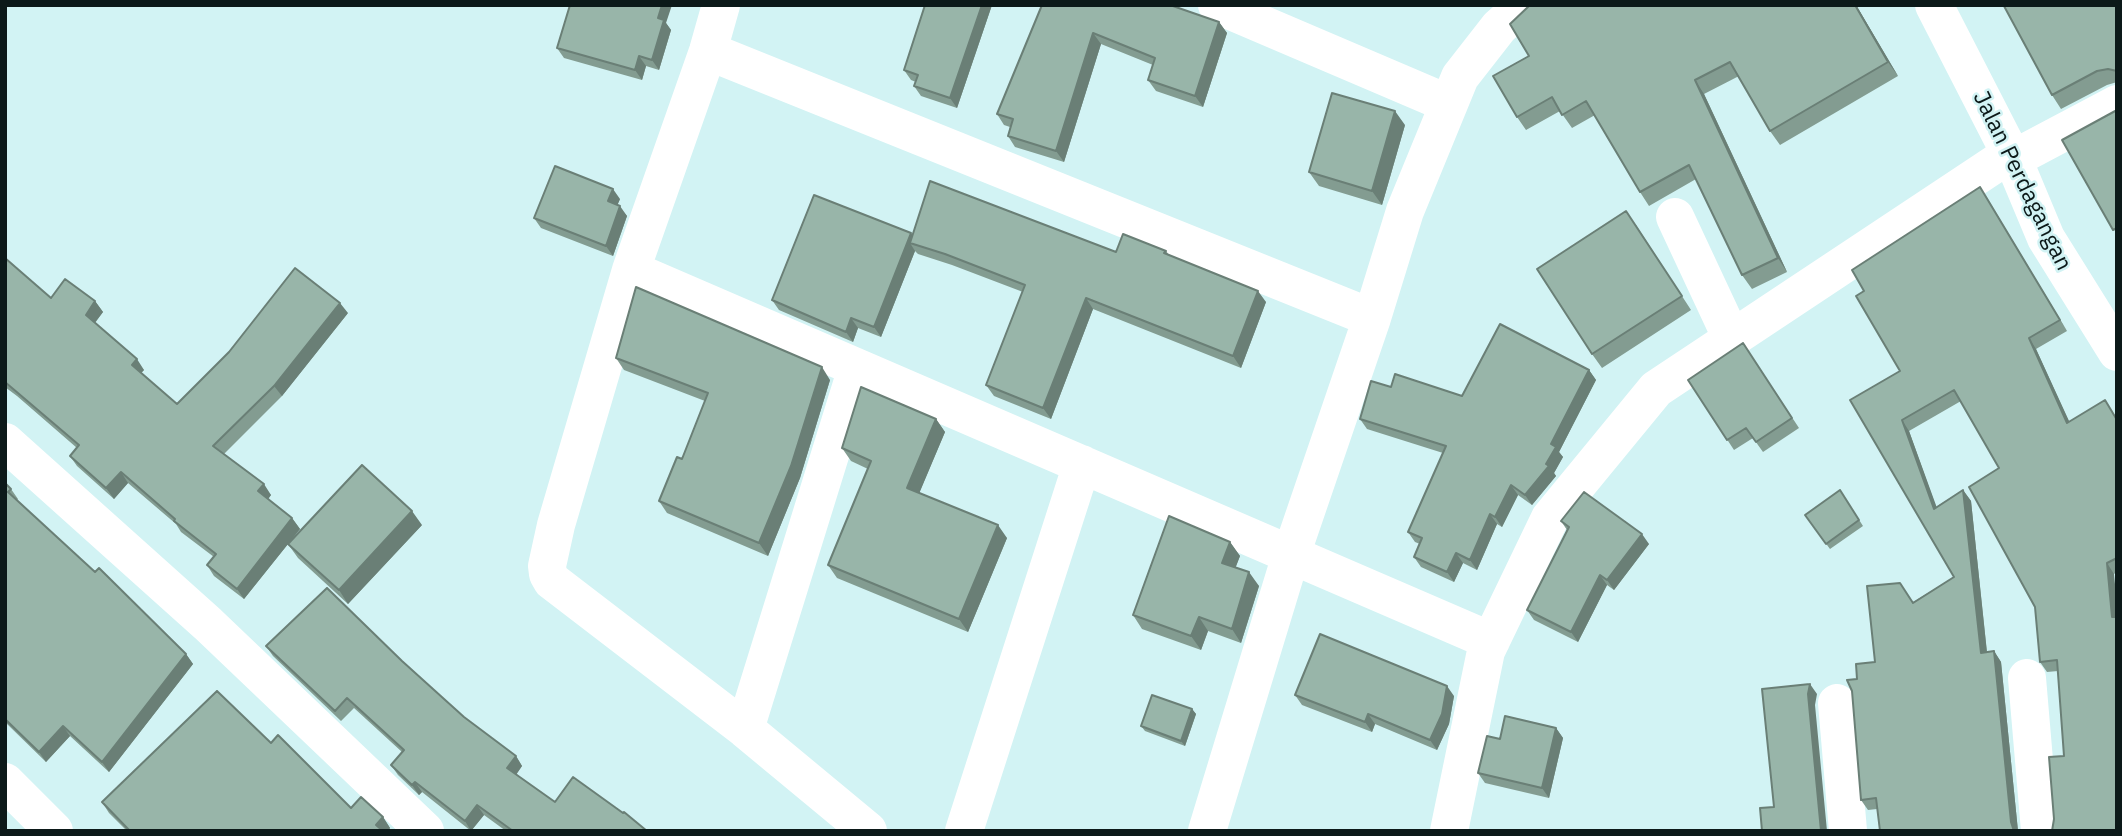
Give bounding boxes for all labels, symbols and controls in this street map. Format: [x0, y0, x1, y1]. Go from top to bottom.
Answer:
street label: Jalan Perdagangan [1967, 87, 2077, 275]

